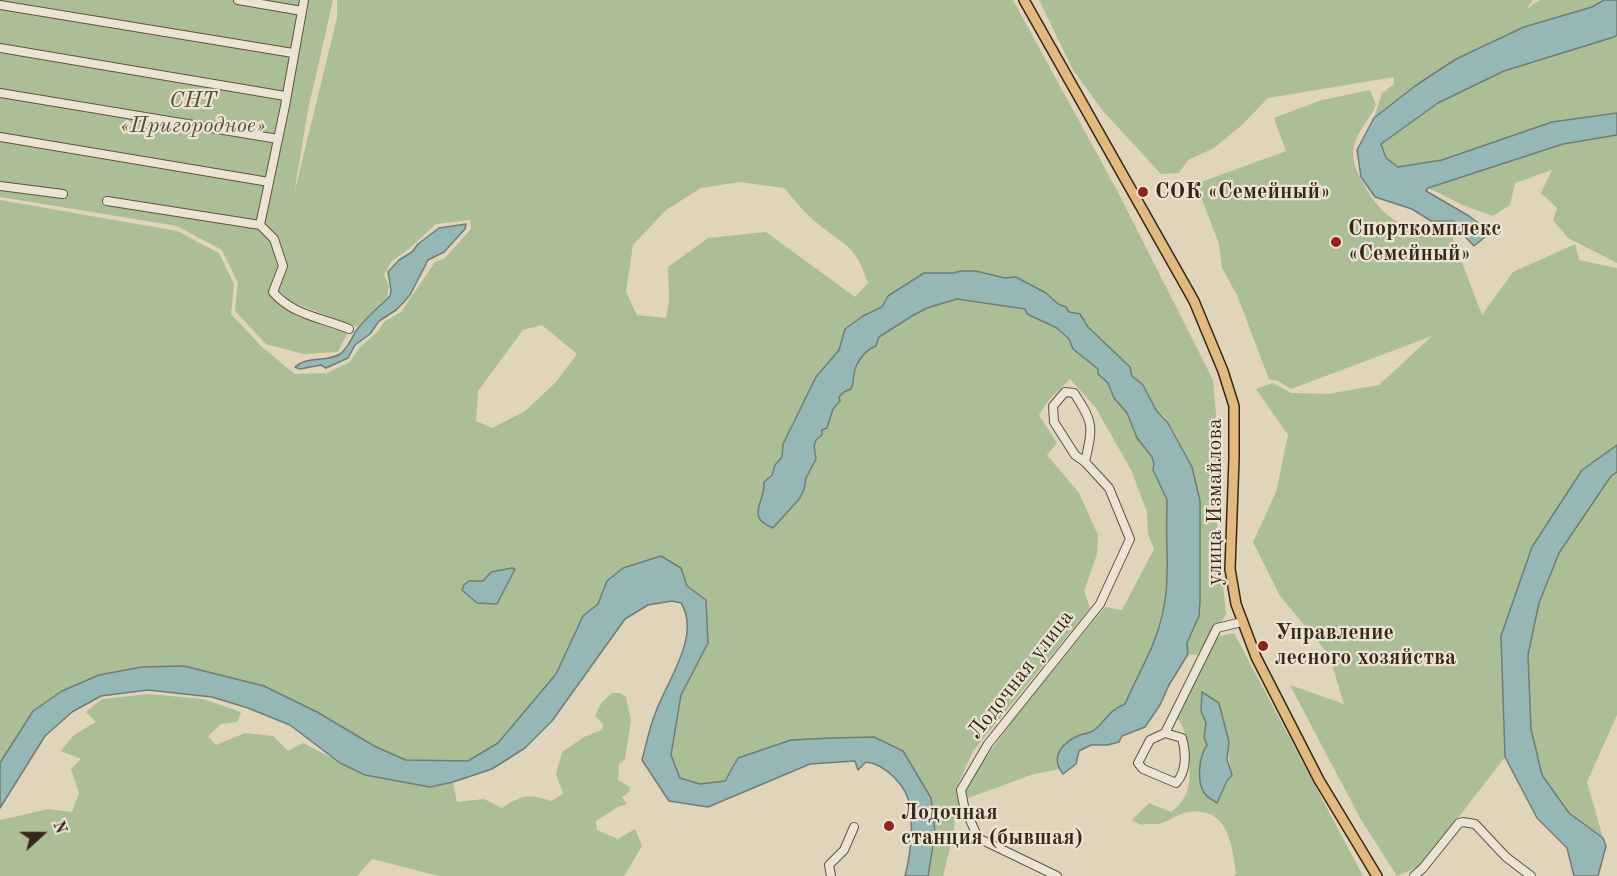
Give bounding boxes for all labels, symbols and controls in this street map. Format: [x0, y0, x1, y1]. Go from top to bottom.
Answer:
park label: СНТ «Пригородное» [120, 88, 266, 140]
place label: СОК «Семейный» [1155, 179, 1331, 205]
marker: СОК «Семейный» [1136, 185, 1150, 199]
place label: Спорткомплекс «Семейный» [1348, 216, 1502, 268]
marker: Спорткомплекс «Семейный» [1329, 235, 1343, 249]
street label: улица Измайлова [1202, 418, 1228, 586]
street label: Лодочная улица [962, 605, 1080, 745]
place label: Управление лесного хозяйства [1275, 620, 1456, 672]
marker: Управление лесного хозяйства [1256, 639, 1270, 653]
place label: Лодочная станция (бывшая) [901, 800, 1083, 852]
north arrow [12, 804, 72, 864]
text: N [49, 819, 68, 836]
marker: Лодочная станция (бывшая) [882, 819, 896, 833]

